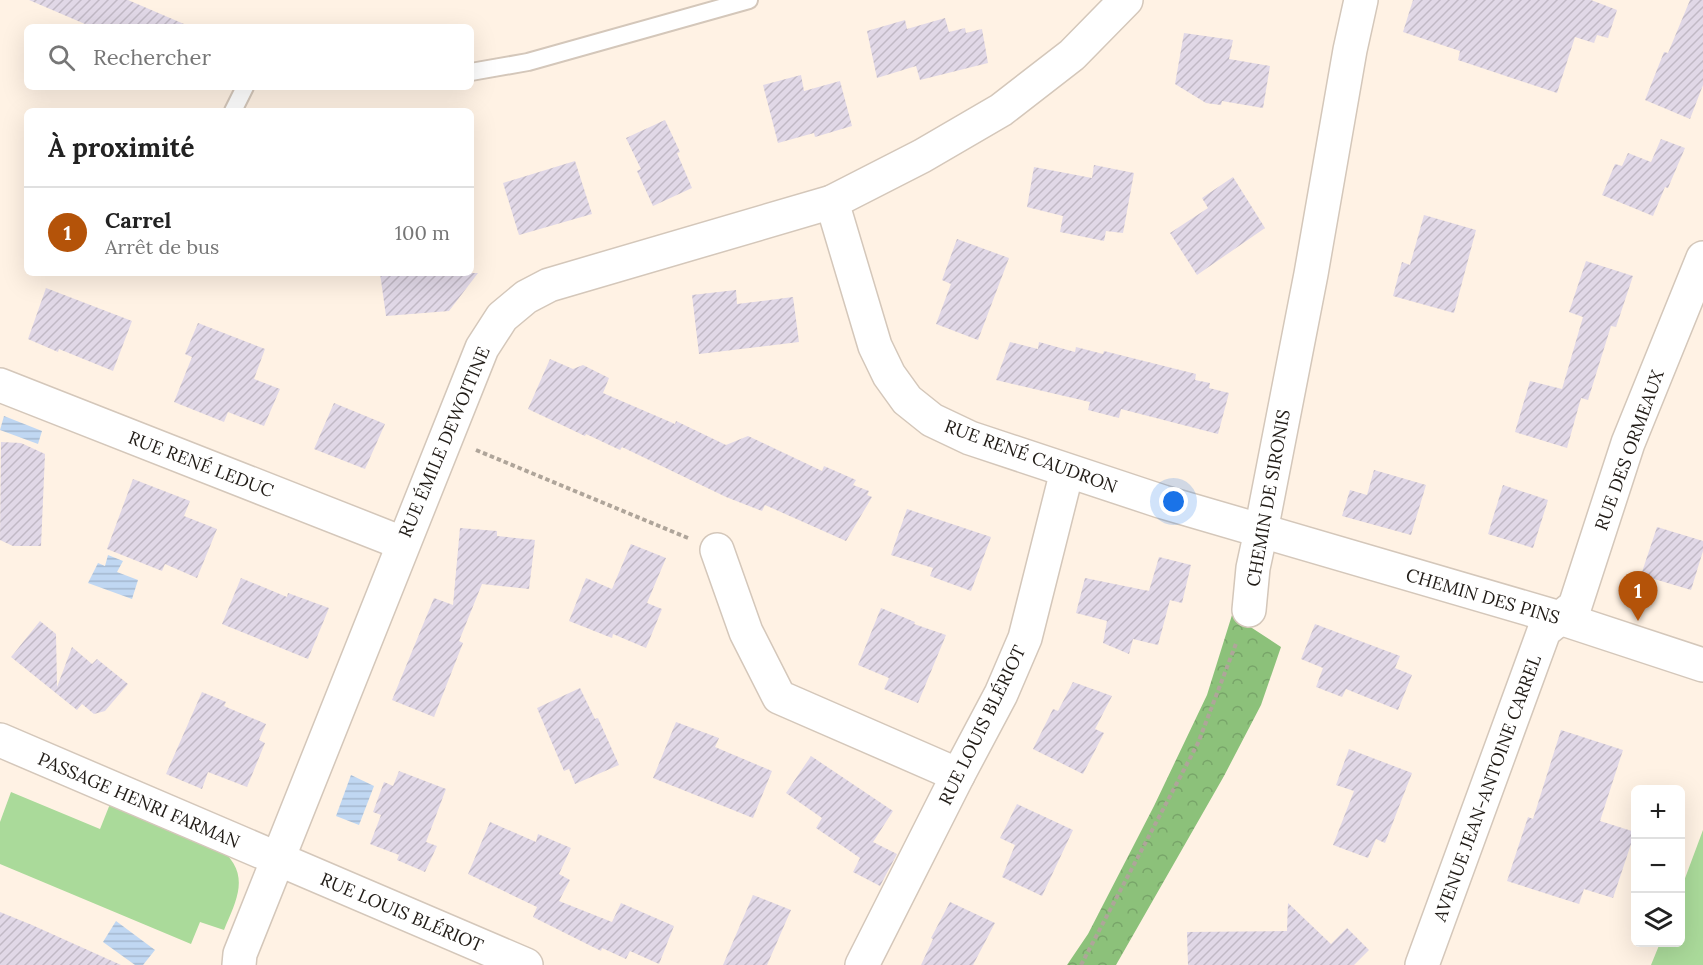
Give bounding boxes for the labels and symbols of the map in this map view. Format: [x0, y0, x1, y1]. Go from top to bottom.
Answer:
street label: RUE ÉMILE DEWOITINE [393, 343, 495, 541]
street label: RUE DES ORMEAUX [1589, 366, 1669, 533]
street label: CHEMIN DE SIRONIS [1241, 408, 1295, 588]
street label: RUE RENÉ CAUDRON [942, 414, 1120, 498]
street label: RUE RENÉ LEDUC [125, 426, 277, 502]
your location [1159, 487, 1188, 516]
street label: CHEMIN DES PINS [1403, 563, 1563, 629]
pin: 1 [1618, 572, 1658, 621]
street label: RUE LOUIS BLÉRIOT [933, 641, 1031, 809]
street label: AVENUE JEAN-ANTOINE CARREL [1428, 651, 1546, 925]
street label: PASSAGE HENRI FARMAN [35, 747, 243, 853]
street label: RUE LOUIS BLÉRIOT [317, 867, 487, 957]

